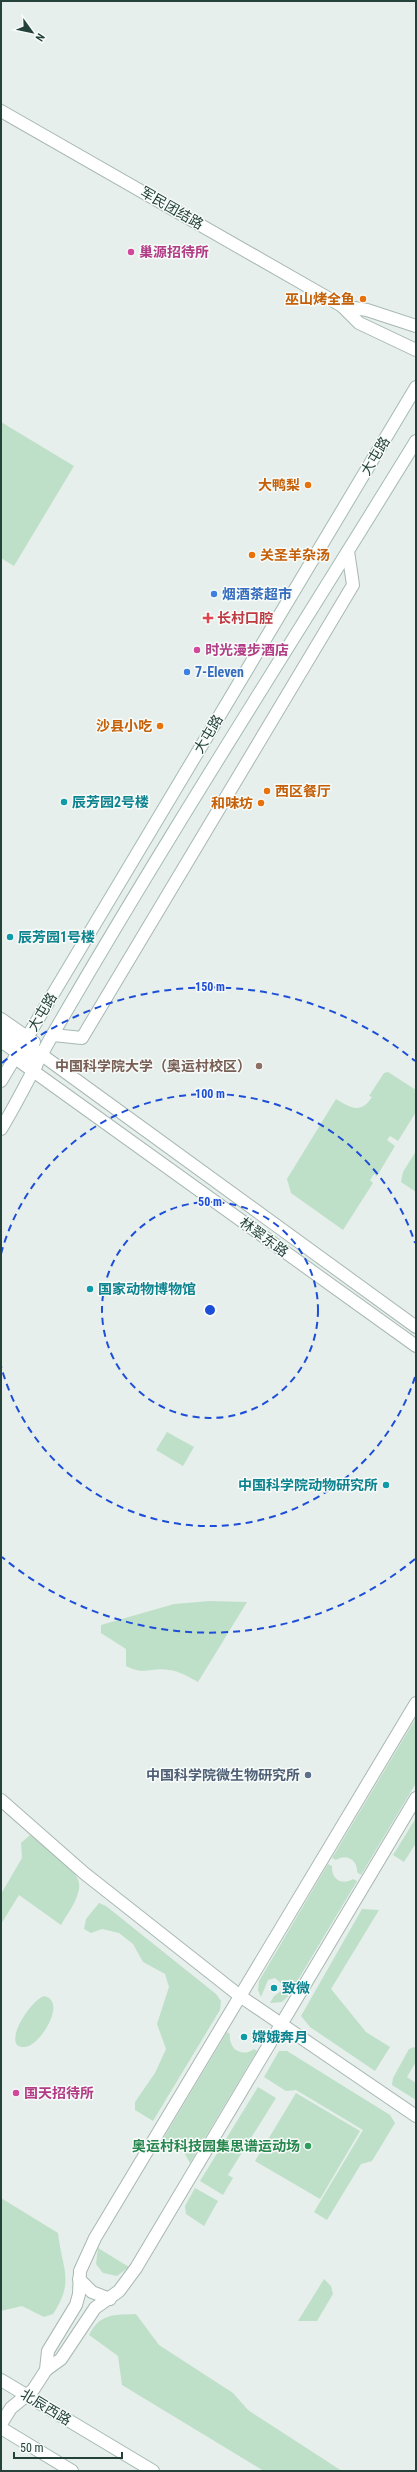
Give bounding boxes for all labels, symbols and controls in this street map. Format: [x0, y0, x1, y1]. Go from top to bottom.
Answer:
north arrow [12, 12, 52, 52]
text: N [33, 31, 47, 44]
street label: 军民团结路 [138, 184, 206, 232]
place label: 巢源招待所 [139, 244, 209, 260]
marker: 巢源招待所 [126, 247, 136, 257]
place label: 巫山烤全鱼 [285, 291, 355, 307]
marker: 巫山烤全鱼 [358, 294, 368, 304]
street label: 大屯路 [357, 434, 393, 478]
place label: 大鸭梨 [258, 477, 300, 493]
marker: 大鸭梨 [303, 480, 313, 490]
place label: 关圣羊杂汤 [260, 547, 330, 563]
marker: 关圣羊杂汤 [247, 550, 257, 560]
place label: 烟酒茶超市 [222, 586, 292, 602]
marker: 烟酒茶超市 [209, 589, 219, 599]
place label: 长村口腔 [217, 610, 273, 626]
marker: 长村口腔 [202, 612, 214, 624]
place label: 时光漫步酒店 [205, 642, 289, 658]
marker: 时光漫步酒店 [192, 645, 202, 655]
place label: 7-Eleven [195, 664, 244, 680]
marker: 7-Eleven [182, 667, 192, 677]
street label: 大屯路 [190, 712, 226, 756]
place label: 沙县小吃 [96, 718, 152, 734]
marker: 沙县小吃 [155, 721, 165, 731]
place label: 西区餐厅 [275, 783, 331, 799]
marker: 西区餐厅 [262, 786, 272, 796]
place label: 辰芳园2号楼 [72, 794, 149, 810]
place label: 和味坊 [211, 795, 253, 811]
marker: 辰芳园2号楼 [59, 797, 69, 807]
marker: 和味坊 [256, 798, 266, 808]
place label: 辰芳园1号楼 [18, 929, 95, 945]
marker: 辰芳园1号楼 [5, 932, 15, 942]
text: 150 m [195, 980, 225, 994]
street label: 大屯路 [24, 990, 60, 1034]
place label: 中国科学院大学（奥运村校区） [55, 1058, 251, 1074]
marker: 中国科学院大学（奥运村校区） [254, 1061, 264, 1071]
text: 100 m [195, 1087, 225, 1101]
text: 50 m [198, 1195, 222, 1209]
street label: 林翠东路 [237, 1214, 291, 1260]
place label: 国家动物博物馆 [98, 1281, 196, 1297]
marker: 国家动物博物馆 [85, 1284, 95, 1294]
centre of rings [203, 1303, 217, 1317]
place label: 中国科学院动物研究所 [238, 1477, 378, 1493]
marker: 中国科学院动物研究所 [381, 1480, 391, 1490]
place label: 中国科学院微生物研究所 [146, 1767, 300, 1783]
marker: 中国科学院微生物研究所 [303, 1770, 313, 1780]
place label: 致微 [282, 1980, 310, 1996]
marker: 致微 [269, 1983, 279, 1993]
place label: 嫦娥奔月 [252, 2029, 308, 2045]
marker: 嫦娥奔月 [239, 2032, 249, 2042]
place label: 国天招待所 [24, 2085, 94, 2101]
marker: 国天招待所 [11, 2088, 21, 2098]
place label: 奥运村科技园集思谱运动场 [132, 2138, 300, 2154]
marker: 奥运村科技园集思谱运动场 [303, 2141, 313, 2151]
street label: 北辰西路 [18, 2386, 74, 2428]
scale bar [14, 2434, 122, 2460]
text: 50 m [20, 2441, 44, 2455]

